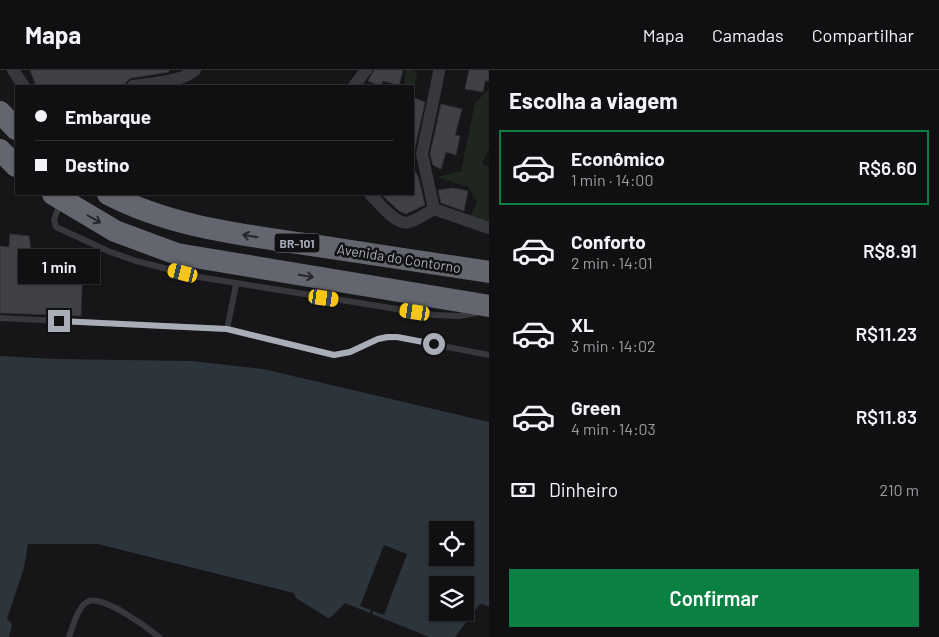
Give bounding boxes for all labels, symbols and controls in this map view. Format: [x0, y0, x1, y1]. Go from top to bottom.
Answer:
text: Mapa [25, 20, 81, 49]
text: Mapa [643, 24, 684, 46]
text: Camadas [712, 24, 784, 46]
text: Compartilhar [812, 24, 914, 46]
text: Escolha a viagem [509, 87, 678, 113]
text: Embarque [65, 105, 151, 128]
icon: car [511, 145, 556, 190]
text: Econômico [571, 147, 665, 170]
text: Destino [65, 153, 130, 176]
text: R$6.60 [858, 156, 917, 179]
text: 1 min · 14:00 [571, 170, 653, 189]
one-way arrow [87, 215, 101, 225]
icon: car [511, 228, 556, 273]
text: Conforto [571, 230, 646, 253]
one-way arrow [243, 231, 259, 241]
road number: BR-101 [274, 234, 320, 252]
text: R$8.91 [863, 239, 917, 262]
street label: Avenida do Contorno [336, 240, 462, 276]
callout: 1 min [18, 248, 100, 284]
text: 2 min · 14:01 [571, 253, 653, 272]
text: 1 min [42, 257, 76, 276]
car [166, 262, 199, 284]
one-way arrow [297, 272, 313, 282]
car [308, 288, 339, 308]
car [399, 302, 430, 322]
route end [48, 310, 70, 332]
icon: car [511, 311, 556, 356]
text: XL [571, 313, 594, 336]
text: R$11.23 [856, 322, 917, 345]
route start [423, 333, 445, 355]
text: 3 min · 14:02 [571, 336, 656, 355]
icon: car [511, 394, 556, 439]
text: Green [571, 396, 621, 419]
text: R$11.83 [856, 405, 917, 428]
text: 4 min · 14:03 [571, 419, 656, 438]
icon: cash [509, 476, 537, 504]
text: Dinheiro [549, 478, 618, 501]
text: 210 m [880, 480, 919, 499]
map controls [429, 521, 474, 621]
button: locate [429, 521, 474, 566]
button: Confirmar [509, 569, 919, 627]
button: layers [429, 576, 474, 621]

